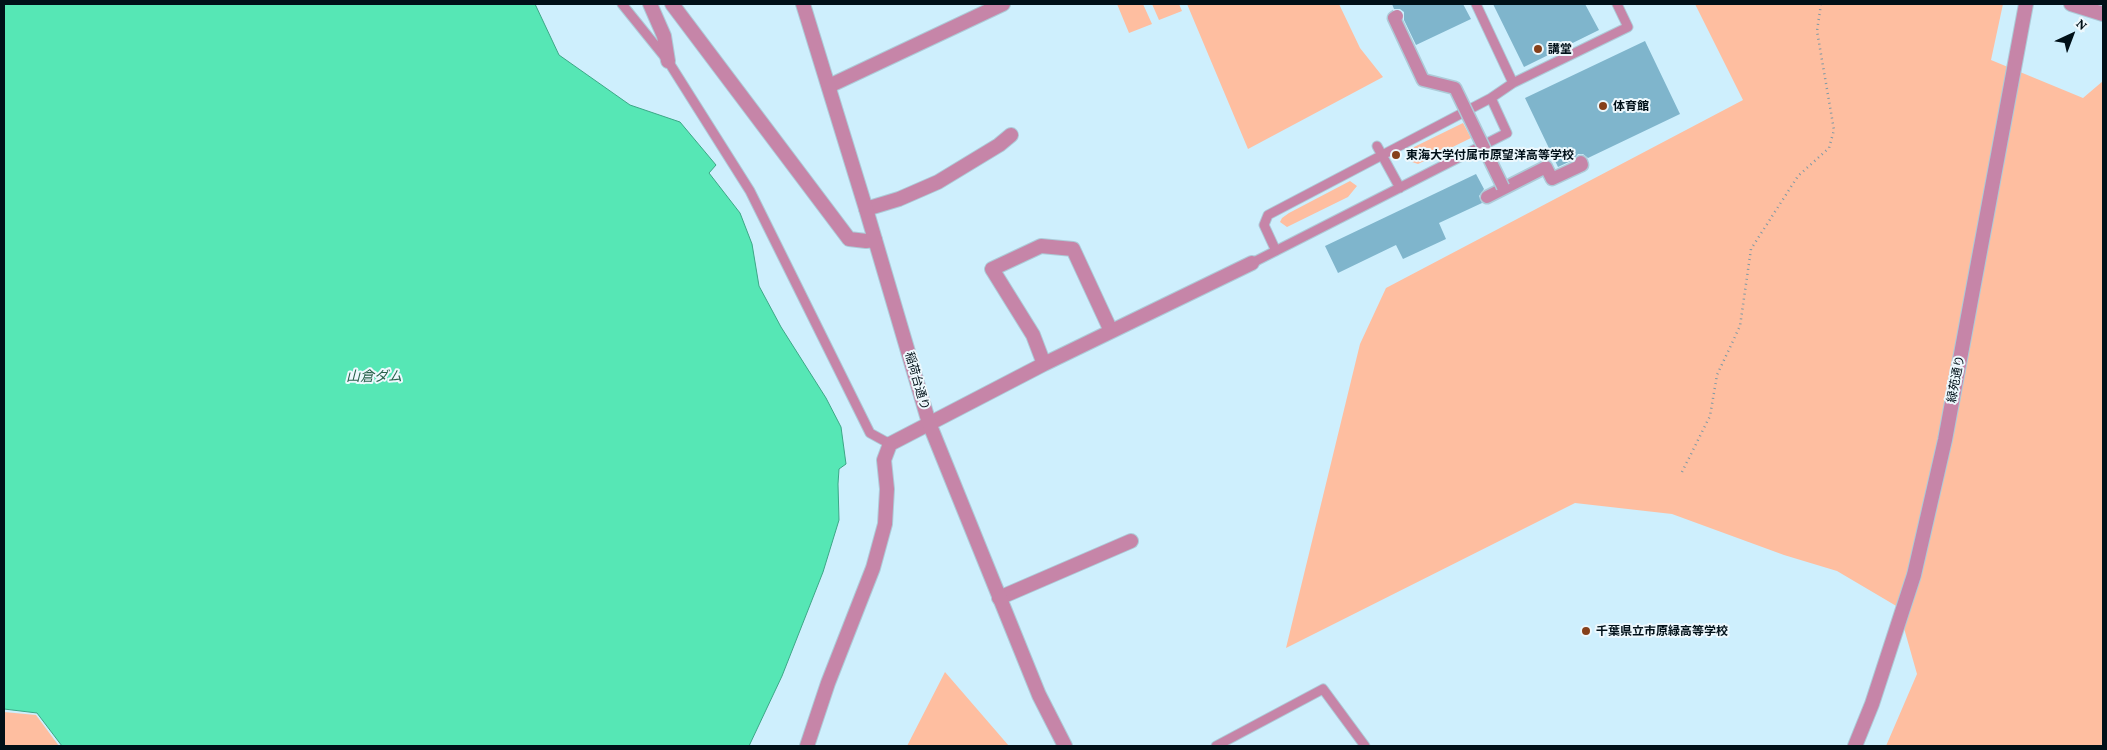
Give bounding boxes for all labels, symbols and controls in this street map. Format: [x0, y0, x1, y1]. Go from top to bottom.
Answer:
north arrow [2047, 10, 2097, 60]
text: N [2073, 15, 2091, 33]
place label: 講堂 [1548, 42, 1572, 56]
marker: 講堂 [1532, 43, 1544, 55]
place label: 体育館 [1613, 99, 1649, 113]
marker: 体育館 [1597, 100, 1609, 112]
place label: 東海大学付属市原望洋高等学校 [1406, 148, 1574, 162]
marker: 東海大学付属市原望洋高等学校 [1390, 149, 1402, 161]
street label: 稲荷台通り [902, 350, 932, 412]
street label: 緑苑通り [1944, 354, 1968, 404]
water label: 山倉ダム [346, 369, 402, 385]
place label: 千葉県立市原緑高等学校 [1596, 624, 1728, 638]
marker: 千葉県立市原緑高等学校 [1580, 625, 1592, 637]

